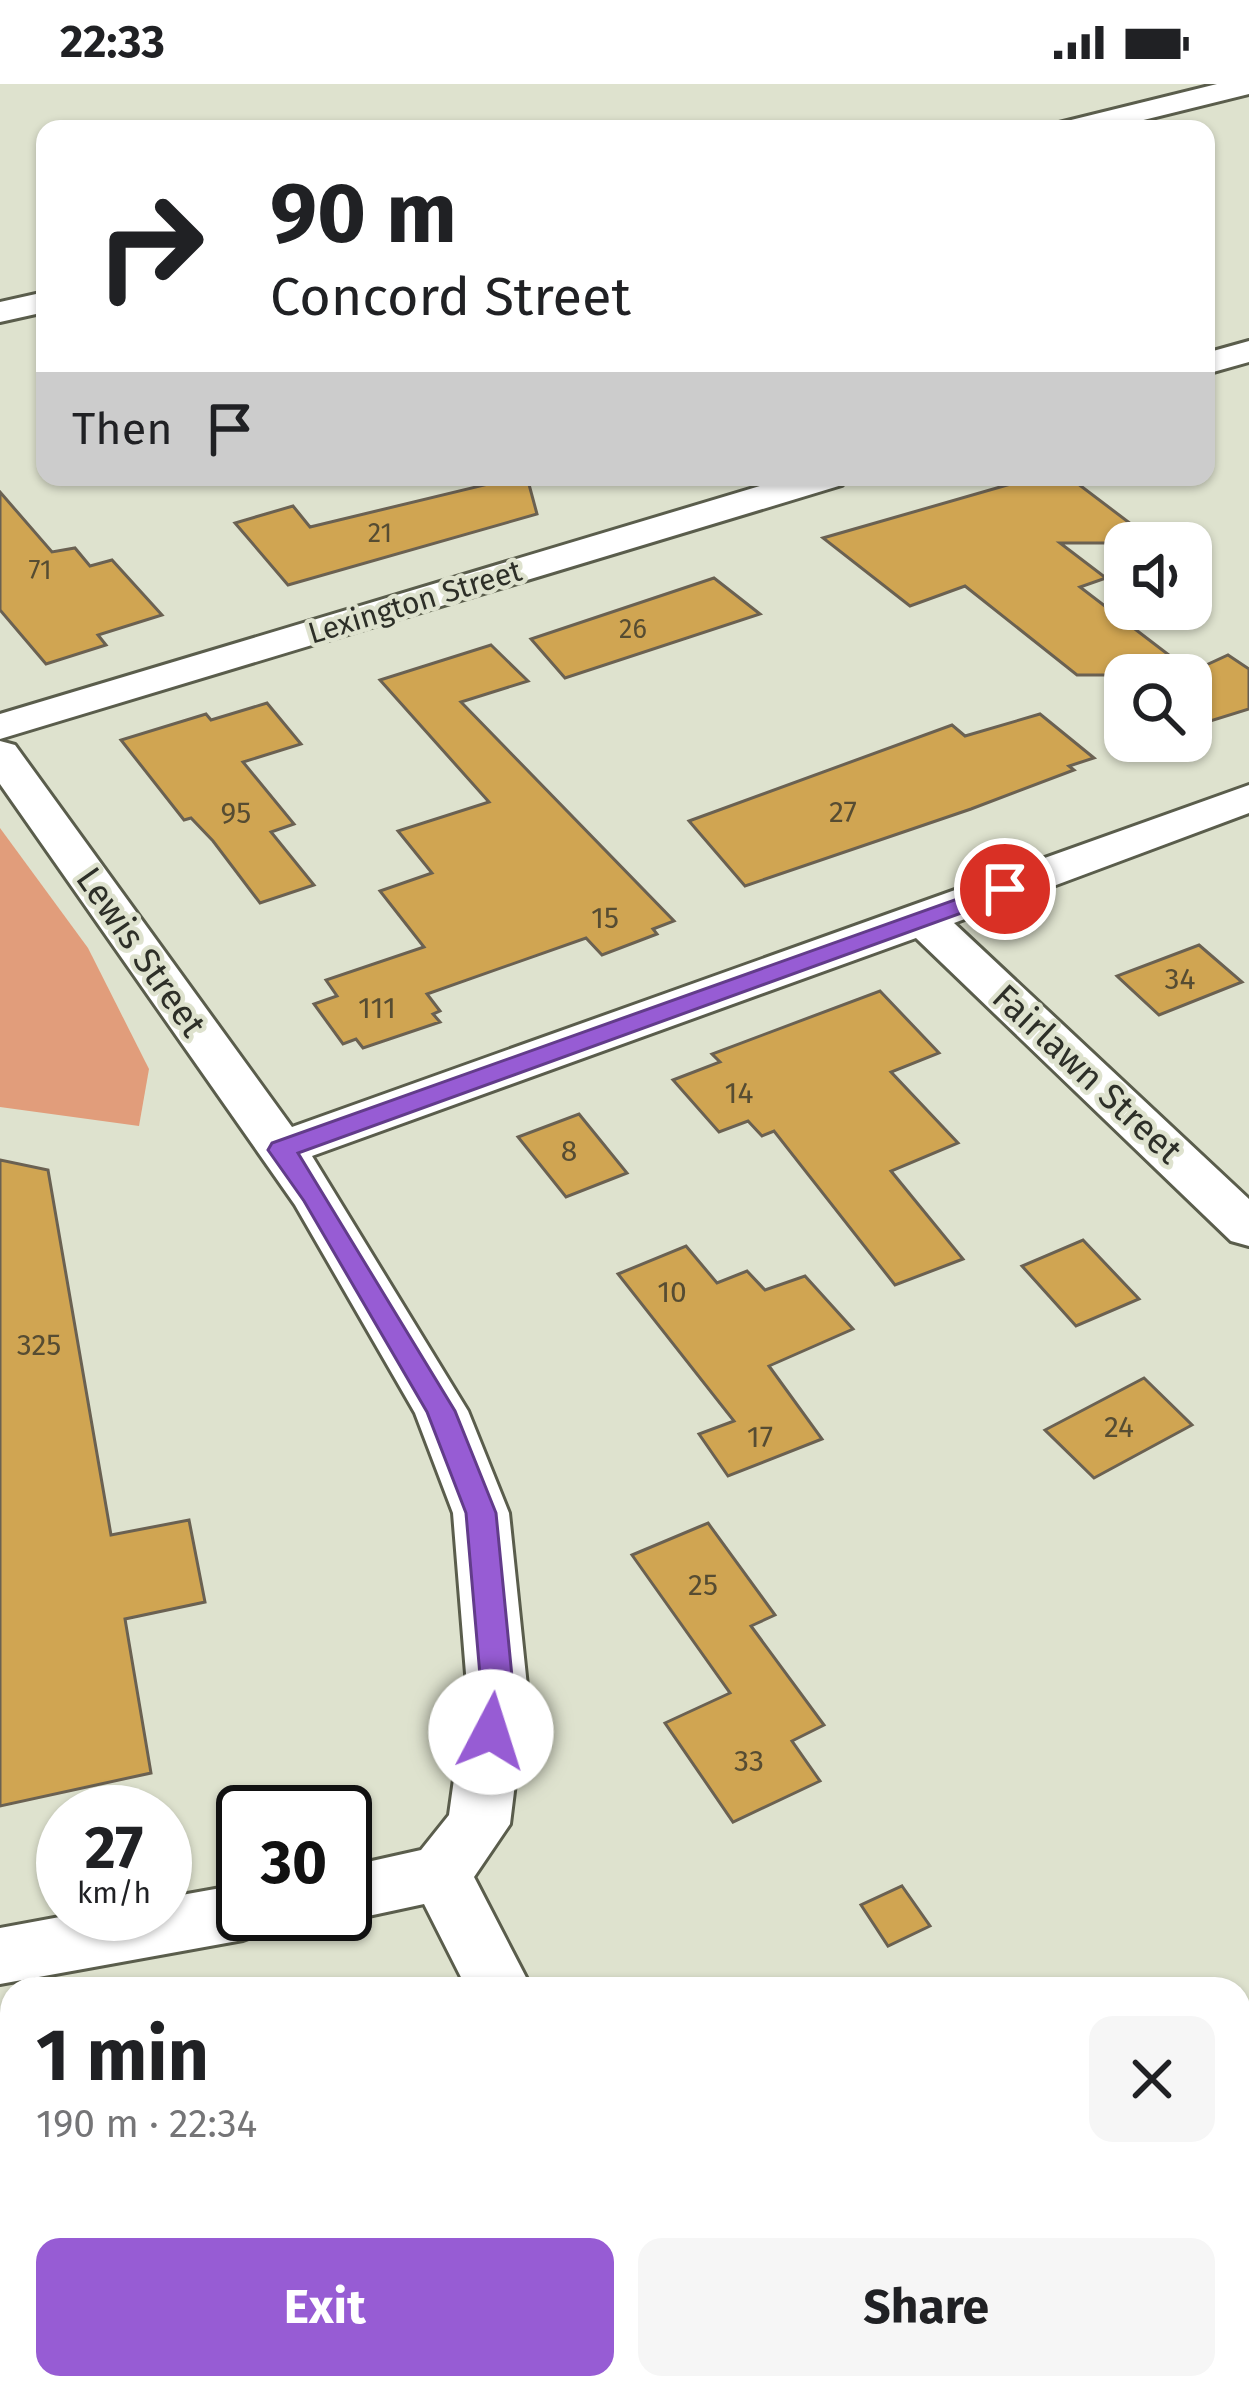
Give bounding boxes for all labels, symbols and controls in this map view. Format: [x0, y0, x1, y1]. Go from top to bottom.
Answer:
text: 22:33 [60, 15, 165, 69]
text: 90 m [270, 163, 457, 264]
icon: right [72, 168, 228, 324]
text: Concord Street [270, 265, 631, 329]
icon: arrive [197, 396, 263, 462]
text: Then [72, 402, 173, 456]
house number: 21 [368, 517, 392, 549]
map controls [1104, 522, 1212, 762]
button: sound [1104, 522, 1212, 630]
street label: Lexington Street [304, 552, 526, 652]
house number: 71 [28, 554, 52, 586]
house number: 26 [619, 613, 647, 645]
button: search [1104, 654, 1212, 762]
house number: 27 [829, 794, 857, 830]
house number: 95 [221, 795, 251, 831]
pin [954, 838, 1056, 940]
icon: arrive [972, 856, 1038, 922]
street label: Lewis Street [67, 859, 215, 1045]
house number: 15 [591, 900, 619, 936]
house number: 34 [1165, 961, 1195, 997]
street label: Fairlawn Street [983, 975, 1191, 1173]
house number: 111 [358, 990, 396, 1026]
house number: 14 [725, 1075, 754, 1111]
house number: 8 [561, 1133, 577, 1169]
house number: 10 [657, 1274, 687, 1310]
house number: 325 [17, 1327, 61, 1363]
house number: 24 [1104, 1409, 1134, 1445]
house number: 17 [747, 1419, 773, 1455]
house number: 25 [688, 1567, 718, 1603]
position arrow [428, 1669, 554, 1795]
house number: 33 [734, 1743, 764, 1779]
speed limit sign: 30 [216, 1785, 372, 1941]
text: 27 [85, 1812, 143, 1884]
text: km/h [77, 1875, 151, 1911]
text: 1 min [36, 2013, 209, 2099]
button: close [1089, 2016, 1215, 2142]
text: 190 m · 22:34 [36, 2101, 257, 2147]
button: Exit [36, 2238, 614, 2376]
button: Share [638, 2238, 1215, 2376]

